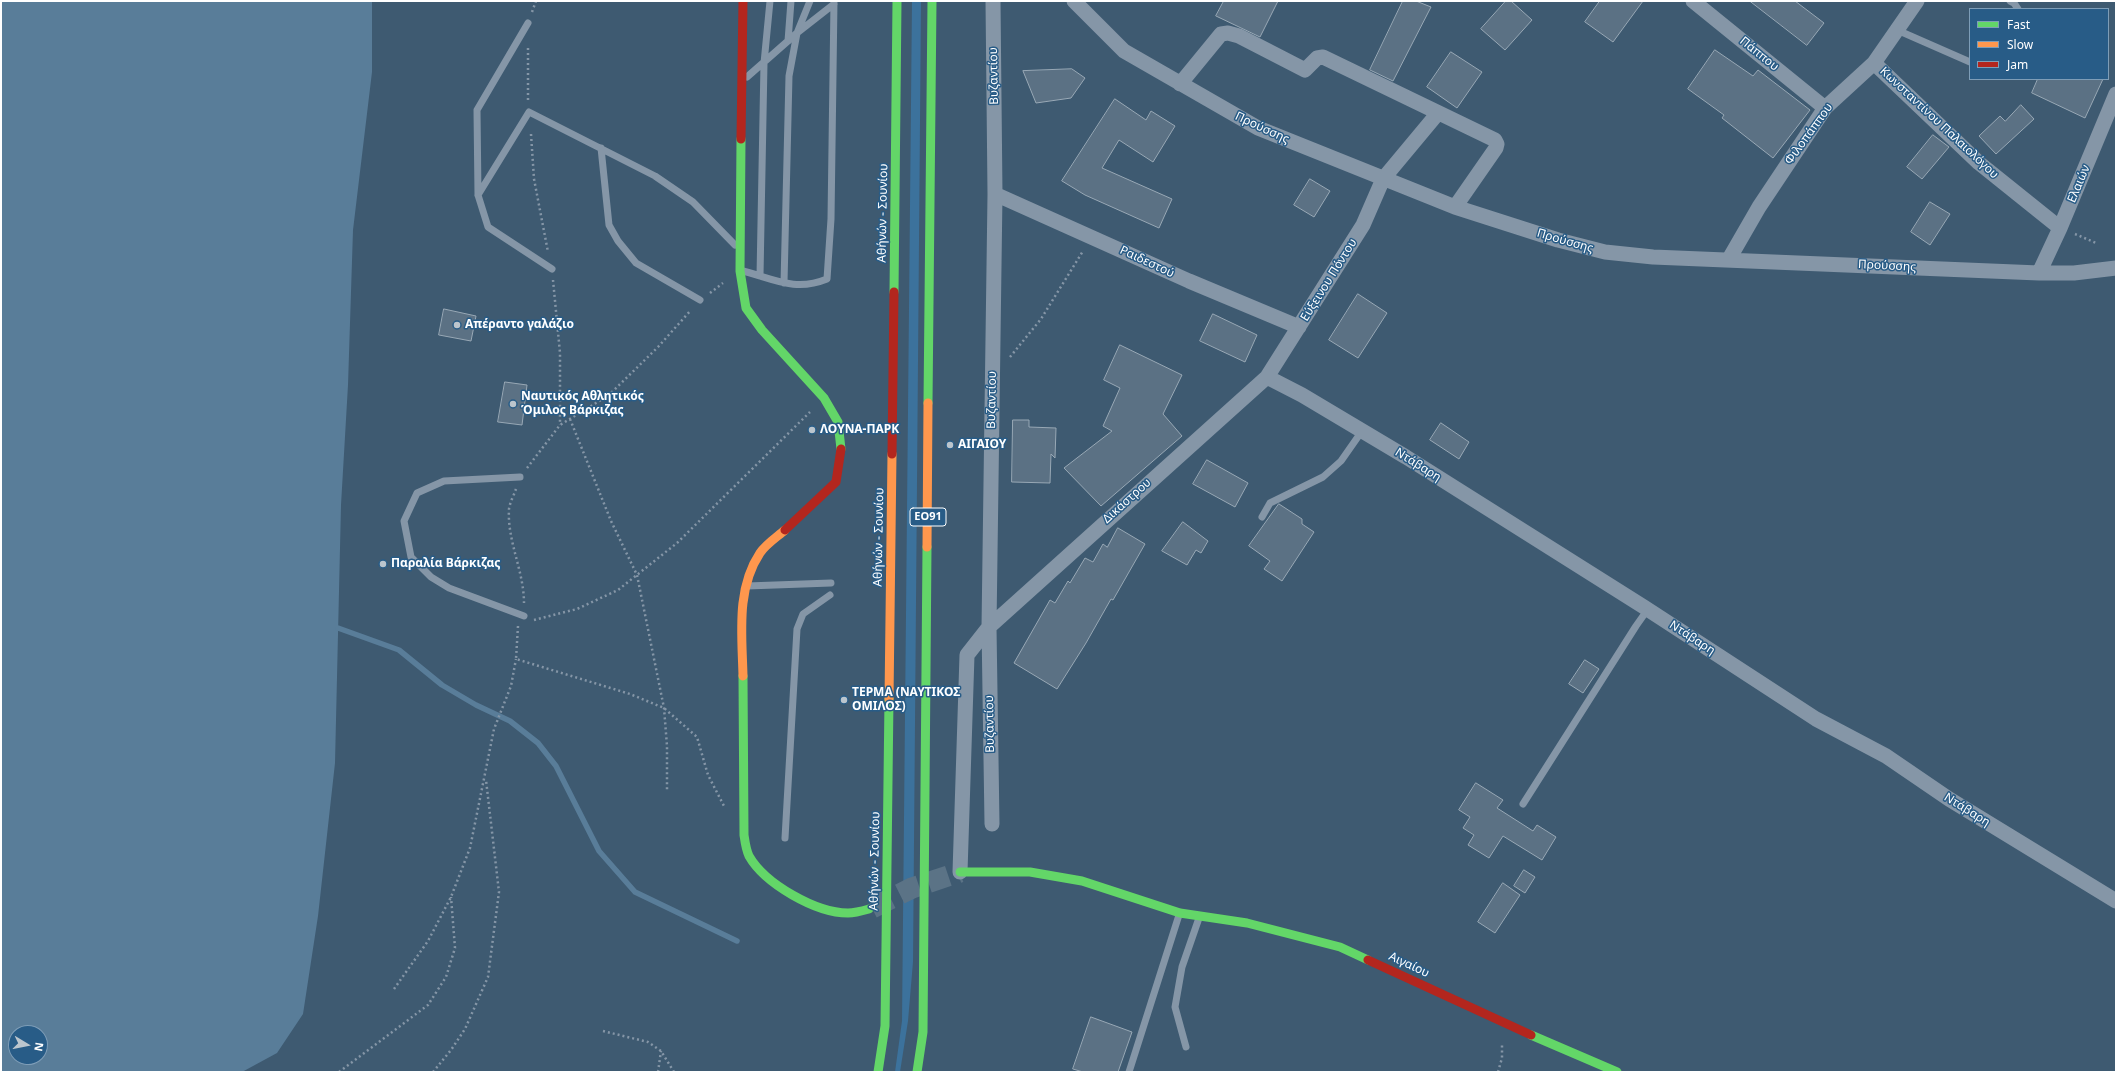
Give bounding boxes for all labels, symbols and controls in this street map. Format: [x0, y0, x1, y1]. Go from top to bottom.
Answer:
legend [1969, 8, 2109, 80]
text: Fast [2007, 16, 2030, 33]
street label: Πάππου [1737, 34, 1781, 74]
text: Slow [2007, 36, 2033, 53]
street label: Βυζαντίου [986, 47, 1002, 105]
text: Jam [2007, 56, 2028, 73]
street label: Κωνσταντίνου Παλαιολόγου [1877, 64, 2001, 182]
street label: Φιλοπάππου [1782, 100, 1836, 168]
street label: Προύσσης [1233, 109, 1291, 147]
street label: Αθήνών - Σουνίου [875, 163, 891, 263]
street label: Ελαιών [2065, 163, 2093, 205]
street label: Προύσσης [1535, 226, 1595, 256]
street label: Εύξεινου Πόντου [1298, 236, 1360, 324]
street label: Ραιδεστού [1117, 243, 1177, 281]
street label: Προύσσης [1858, 257, 1916, 275]
place label: Απέραντο γαλάζιο [465, 318, 574, 332]
marker: Απέραντο γαλάζιο [452, 320, 462, 330]
street label: Βυζαντίου [984, 371, 1000, 429]
place label: Ναυτικός Αθλητικός Όμιλος Βάρκιζας [521, 390, 644, 418]
marker: Ναυτικός Αθλητικός Όμιλος Βάρκιζας [508, 399, 518, 409]
place label: ΛΟΥΝΑ-ΠΑΡΚ [820, 423, 899, 437]
marker: ΛΟΥΝΑ-ΠΑΡΚ [807, 425, 817, 435]
place label: ΑΙΓΑΙΟΥ [958, 438, 1006, 452]
marker: ΑΙΓΑΙΟΥ [945, 440, 955, 450]
street label: Ντάβαρη [1392, 445, 1444, 485]
street label: Δικάστρου [1100, 475, 1154, 527]
street label: Αθήνών - Σουνίου [871, 487, 887, 587]
road number: ΕΟ91 [910, 508, 946, 526]
place label: Παραλία Βάρκιζας [391, 557, 500, 571]
marker: Παραλία Βάρκιζας [378, 559, 388, 569]
street label: Ντάβαρη [1666, 618, 1718, 658]
place label: ΤΕΡΜΑ (ΝΑΥΤΙΚΟΣ ΟΜΙΛΟΣ) [852, 686, 960, 714]
marker: ΤΕΡΜΑ (ΝΑΥΤΙΚΟΣ ΟΜΙΛΟΣ) [839, 695, 849, 705]
street label: Βυζαντίου [982, 695, 998, 753]
street label: Ντάβαρη [1941, 790, 1993, 830]
street label: Αθήνών - Σουνίου [867, 811, 883, 911]
street label: Αιγαίου [1386, 949, 1432, 981]
north arrow [8, 1025, 48, 1065]
text: N [31, 1041, 47, 1053]

